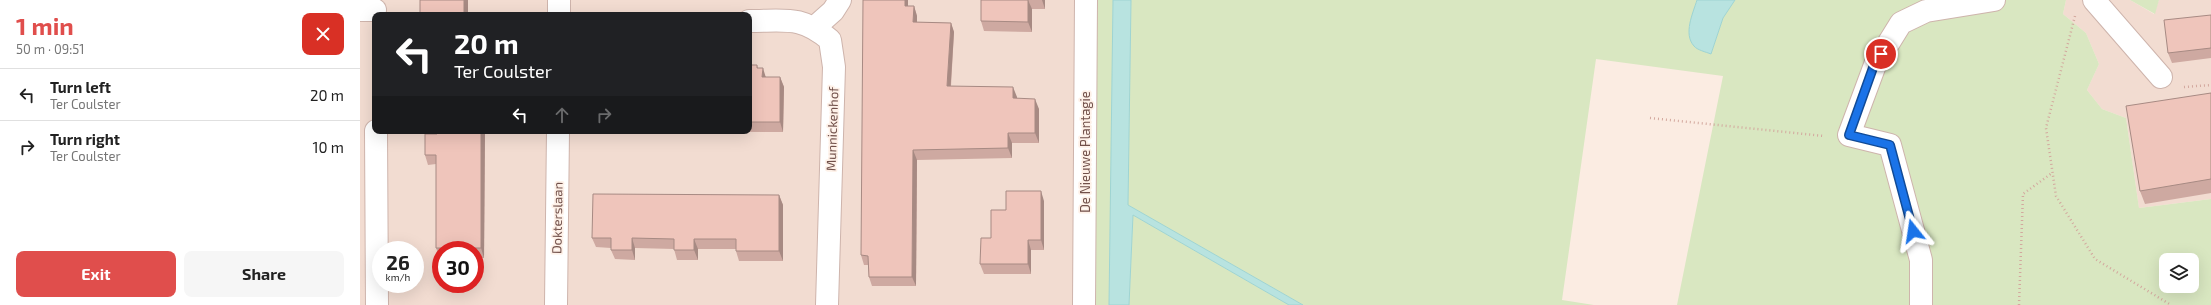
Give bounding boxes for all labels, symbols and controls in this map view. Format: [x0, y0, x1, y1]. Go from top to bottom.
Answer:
text: 1 min [16, 11, 74, 40]
button: close [302, 13, 344, 55]
text: 20 m [454, 26, 519, 60]
icon: left [388, 28, 440, 80]
pin [1864, 37, 1898, 71]
text: 50 m · 09:51 [16, 41, 84, 57]
icon: arrive [1870, 43, 1892, 65]
text: Ter Coulster [454, 60, 552, 82]
text: Turn left [50, 78, 111, 96]
icon: left [16, 84, 38, 106]
text: 20 m [310, 86, 344, 104]
street label: Munnickenhof [823, 86, 842, 171]
street label: De Nieuwe Plantagie [1077, 91, 1093, 213]
text: Ter Coulster [50, 96, 121, 112]
icon: left [509, 104, 531, 126]
icon: ahead [551, 104, 573, 126]
icon: right [593, 104, 615, 126]
text: Turn right [50, 130, 120, 148]
icon: right [16, 136, 38, 158]
text: 10 m [312, 138, 344, 156]
text: Ter Coulster [50, 148, 121, 164]
street label: Dokterslaan [548, 182, 566, 254]
position arrow [1892, 210, 1934, 252]
speed limit sign: 30 [432, 241, 484, 293]
text: 26 [386, 250, 410, 274]
button: Exit [16, 251, 176, 297]
button: Share [184, 251, 344, 297]
map controls [2159, 253, 2199, 293]
button: layers [2159, 253, 2199, 293]
text: km/h [386, 271, 410, 283]

